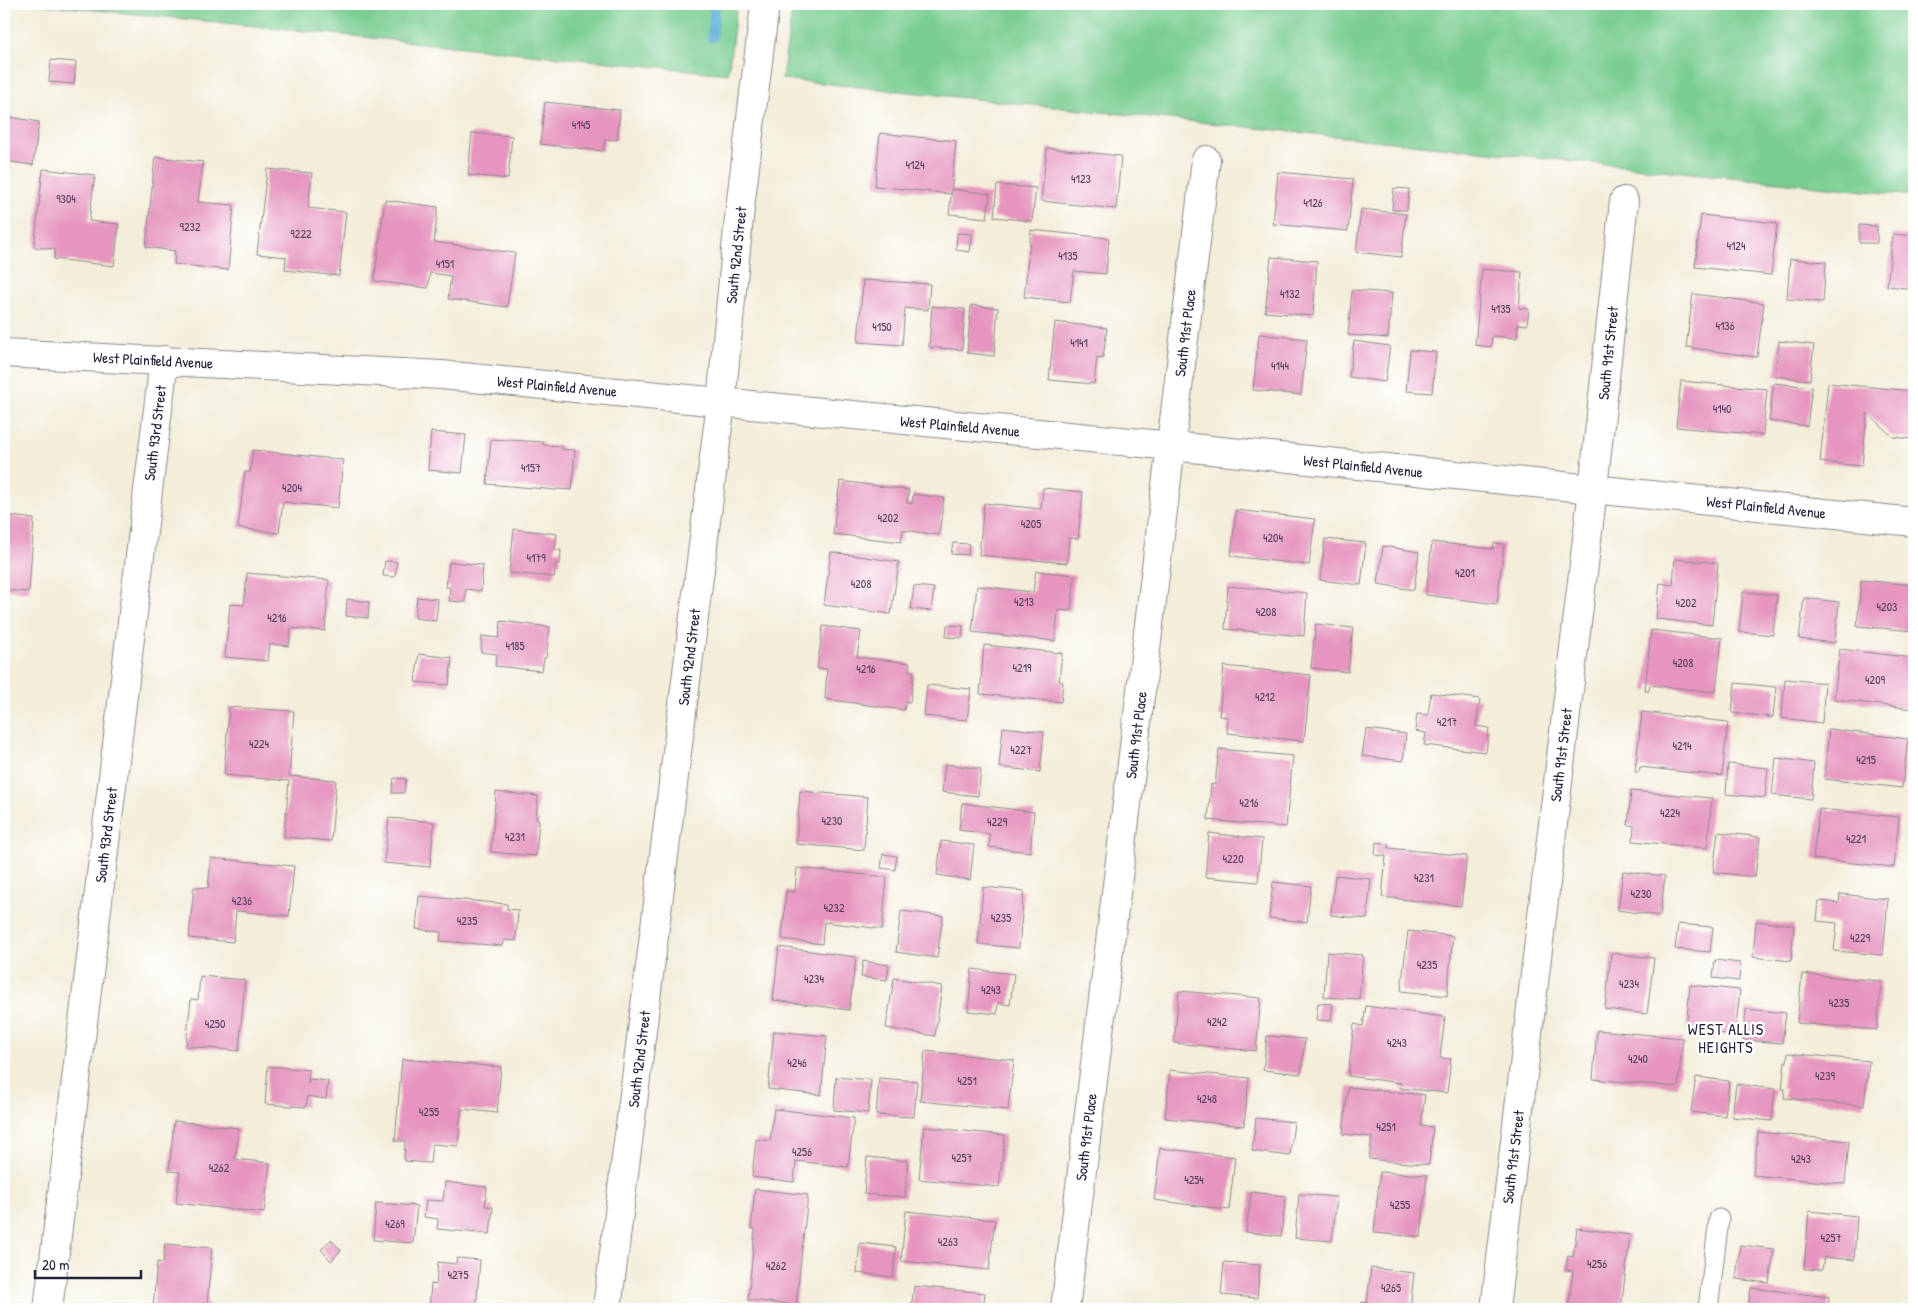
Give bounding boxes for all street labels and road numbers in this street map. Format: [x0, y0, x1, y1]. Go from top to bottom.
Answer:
street label: South 92nd Street [720, 205, 752, 305]
street label: South 91st Place [1169, 288, 1201, 378]
street label: South 91st Street [1593, 304, 1623, 401]
street label: West Plainfield Avenue [92, 346, 214, 374]
street label: West Plainfield Avenue [496, 370, 618, 402]
street label: South 93rd Street [139, 383, 171, 482]
street label: West Plainfield Avenue [899, 410, 1021, 442]
street label: West Plainfield Avenue [1302, 449, 1424, 483]
street label: West Plainfield Avenue [1705, 490, 1827, 524]
street label: South 92nd Street [673, 607, 705, 707]
street label: South 91st Place [1120, 690, 1152, 780]
street label: South 91st Street [1545, 706, 1577, 803]
street label: South 93rd Street [90, 785, 122, 884]
street label: South 92nd Street [623, 1009, 655, 1109]
street label: South 91st Place [1070, 1092, 1102, 1182]
street label: South 91st Street [1497, 1108, 1529, 1205]

